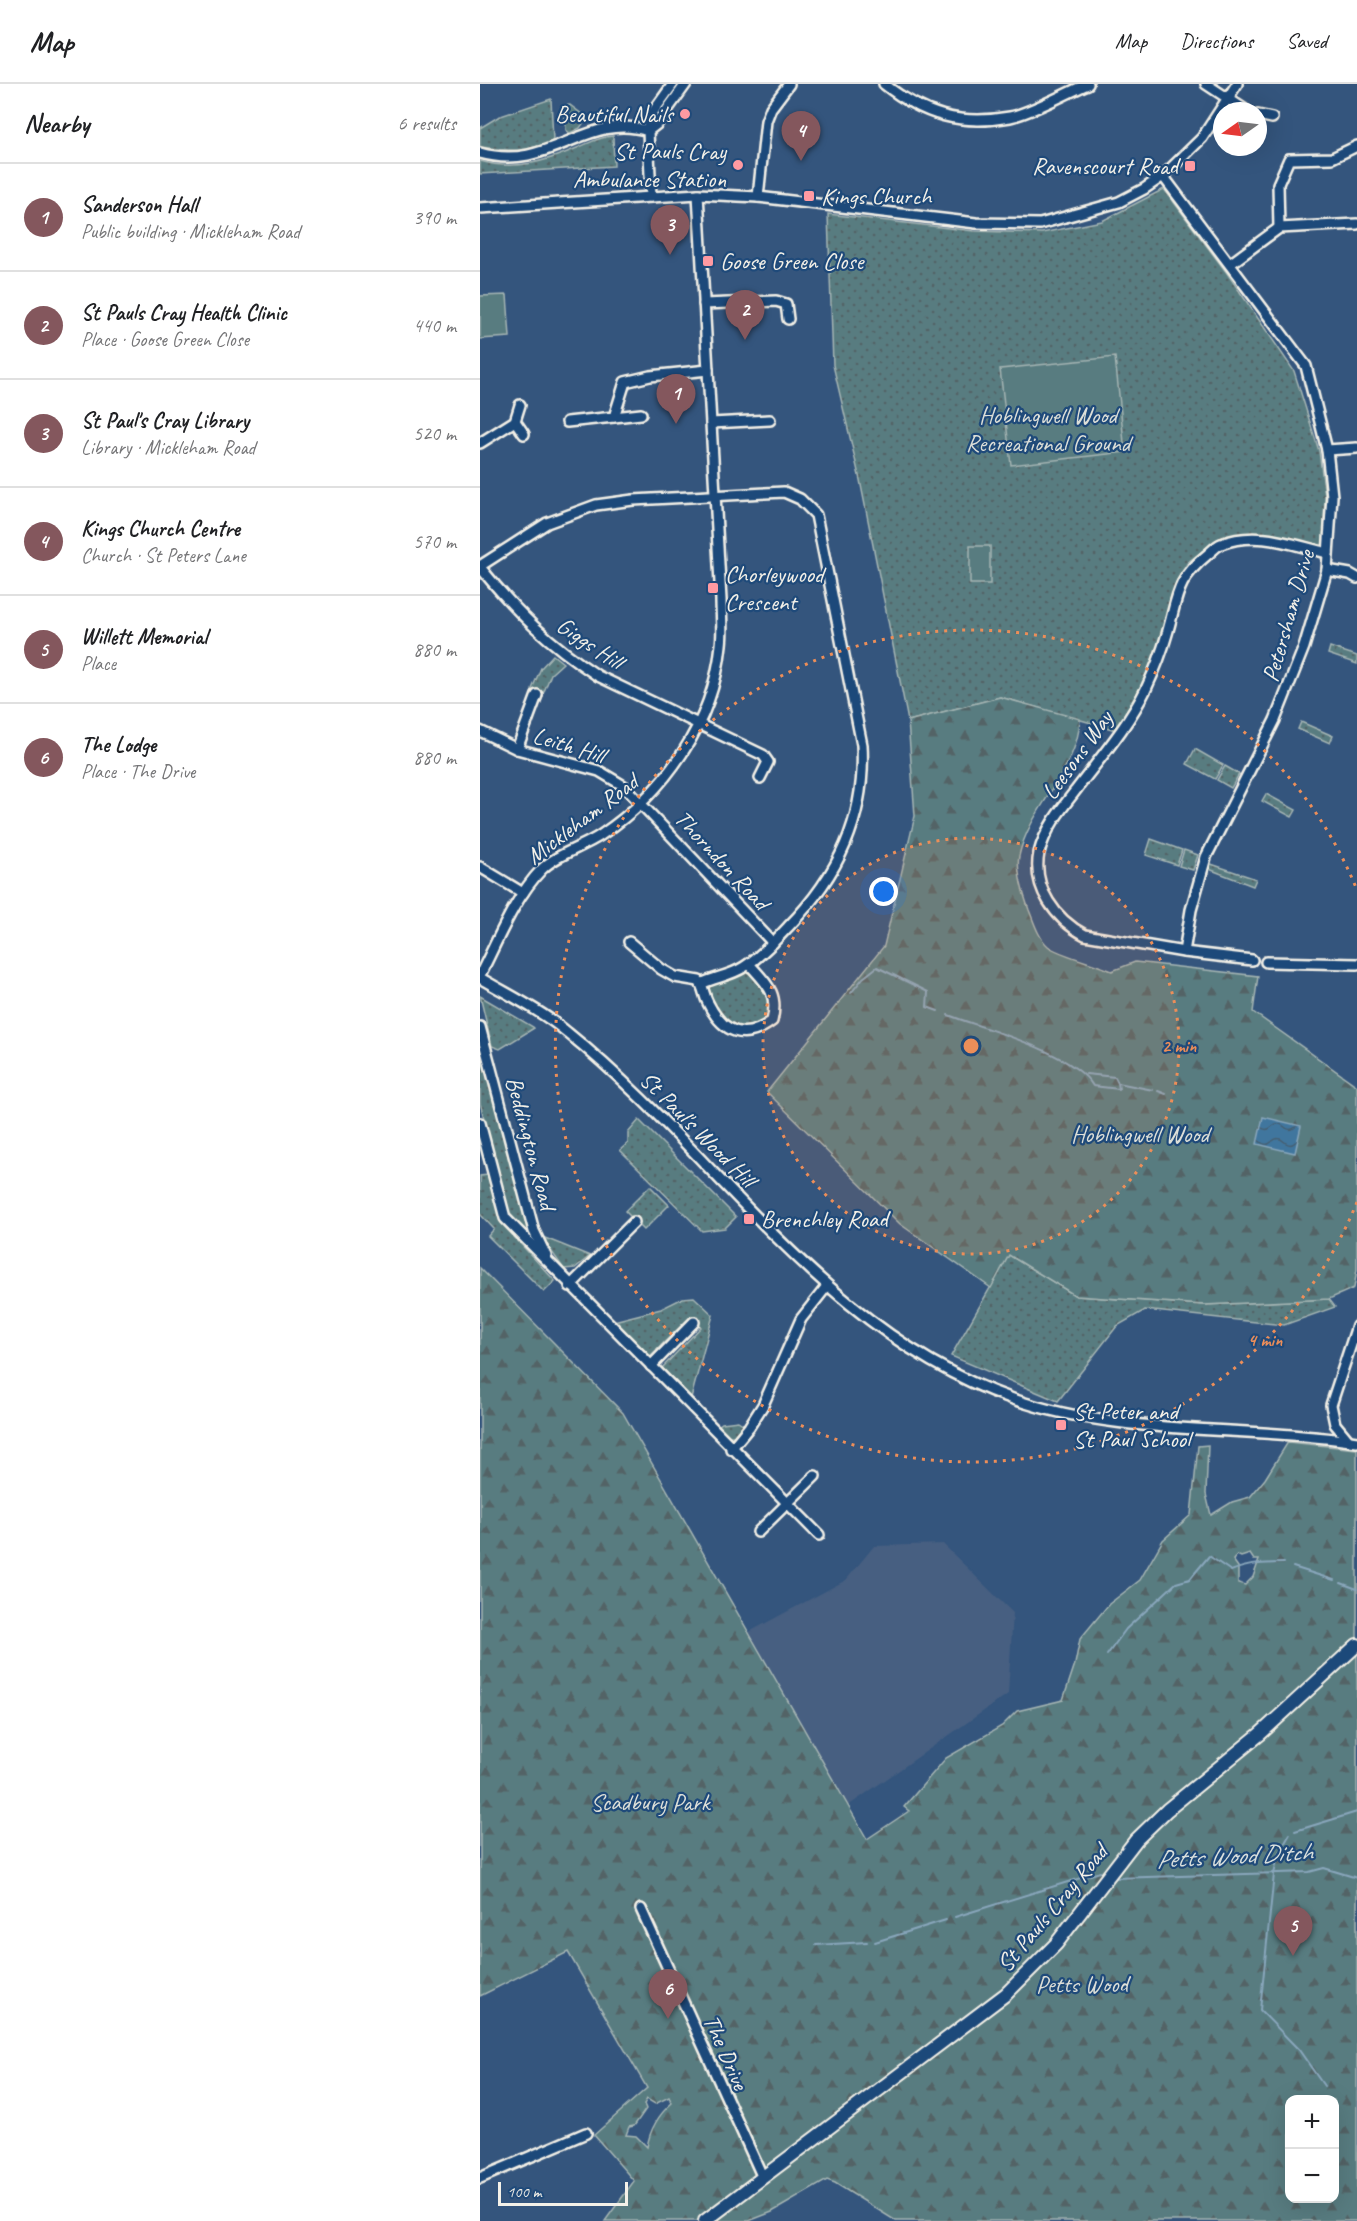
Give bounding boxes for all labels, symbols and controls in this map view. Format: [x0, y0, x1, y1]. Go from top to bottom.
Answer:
text: Map [30, 24, 73, 59]
text: Map [1115, 28, 1147, 54]
text: Directions [1180, 28, 1253, 54]
text: Saved [1286, 28, 1327, 54]
place label: Beautiful Nails [555, 99, 675, 129]
north arrow [1213, 102, 1267, 156]
text: Nearby [24, 107, 89, 140]
marker: Beautiful Nails [678, 107, 692, 121]
text: 6 results [397, 111, 456, 136]
pin: 4 [782, 112, 820, 161]
place label: St Pauls Cray Ambulance Station [573, 136, 728, 194]
place label: Ravenscourt Road [1032, 151, 1182, 181]
marker: St Pauls Cray Ambulance Station [731, 158, 745, 172]
marker: Ravenscourt Road [1183, 159, 1197, 173]
place label: Kings Church [821, 181, 933, 211]
marker: Kings Church [802, 189, 816, 203]
text: Sanderson Hall [81, 191, 197, 219]
text: 1 [39, 205, 48, 230]
text: 390 m [413, 205, 456, 230]
pin: 3 [650, 206, 690, 255]
text: Public building · Mickleham Road [81, 219, 300, 244]
place label: Goose Green Close [720, 246, 866, 276]
marker: Goose Green Close [701, 254, 715, 268]
pin: 2 [726, 290, 764, 340]
text: St Pauls Cray Health Clinic [81, 299, 287, 327]
text: 2 [39, 313, 48, 338]
text: 440 m [413, 313, 456, 338]
text: Place · Goose Green Close [81, 327, 249, 352]
pin: 1 [656, 374, 696, 424]
park label: Hoblingwell Wood Recreational Ground [966, 400, 1134, 458]
text: St Paul's Cray Library [81, 407, 249, 435]
text: 3 [39, 421, 48, 446]
text: 520 m [413, 421, 456, 446]
text: Library · Mickleham Road [81, 435, 255, 460]
text: Kings Church Centre [81, 515, 240, 543]
text: 4 [39, 529, 48, 554]
text: 570 m [413, 529, 456, 554]
text: Church · St Peters Lane [81, 543, 246, 568]
street label: Petersham Drive [1255, 545, 1322, 685]
place label: Chorleywood Crescent [725, 559, 827, 617]
marker: Chorleywood Crescent [706, 581, 720, 595]
street label: Giggs Hill [551, 610, 632, 678]
text: Willett Memorial [81, 623, 207, 651]
text: 5 [39, 637, 48, 662]
text: 880 m [413, 637, 456, 662]
text: Place [81, 651, 116, 676]
street label: Leesons Way [1035, 703, 1120, 805]
street label: Leith Hill [530, 720, 612, 771]
text: The Lodge [81, 731, 156, 759]
text: 6 [39, 745, 48, 770]
text: 880 m [413, 745, 456, 770]
text: Place · The Drive [81, 759, 195, 784]
street label: Mickleham Road [520, 765, 647, 871]
street label: Thorndon Road [668, 804, 778, 919]
your location [869, 877, 898, 906]
text: 2 min [1162, 1035, 1197, 1057]
centre of rings [961, 1036, 981, 1056]
street label: St Paul's Wood Hill [634, 1065, 765, 1196]
street label: Beddington Road [499, 1073, 564, 1216]
park label: Hoblingwell Wood [1071, 1119, 1213, 1149]
place label: Brenchley Road [761, 1204, 891, 1234]
marker: Brenchley Road [742, 1212, 756, 1226]
text: 4 min [1248, 1329, 1283, 1351]
place label: St Peter and St Paul School [1073, 1396, 1194, 1454]
marker: St Peter and St Paul School [1054, 1418, 1068, 1432]
park label: Scadbury Park [591, 1787, 712, 1817]
street label: St Pauls Cray Road [990, 1835, 1117, 1978]
water label: Petts Wood Ditch [1155, 1835, 1315, 1876]
pin: 5 [1274, 1906, 1312, 1956]
park label: Petts Wood [1036, 1969, 1132, 1999]
pin: 6 [648, 1970, 687, 2019]
street label: The Drive [696, 2010, 757, 2096]
map controls [1285, 2095, 1339, 2203]
button: + [1285, 2095, 1339, 2149]
button: − [1285, 2149, 1339, 2203]
scale bar [498, 2179, 628, 2206]
text: 100 m [507, 2182, 541, 2202]

